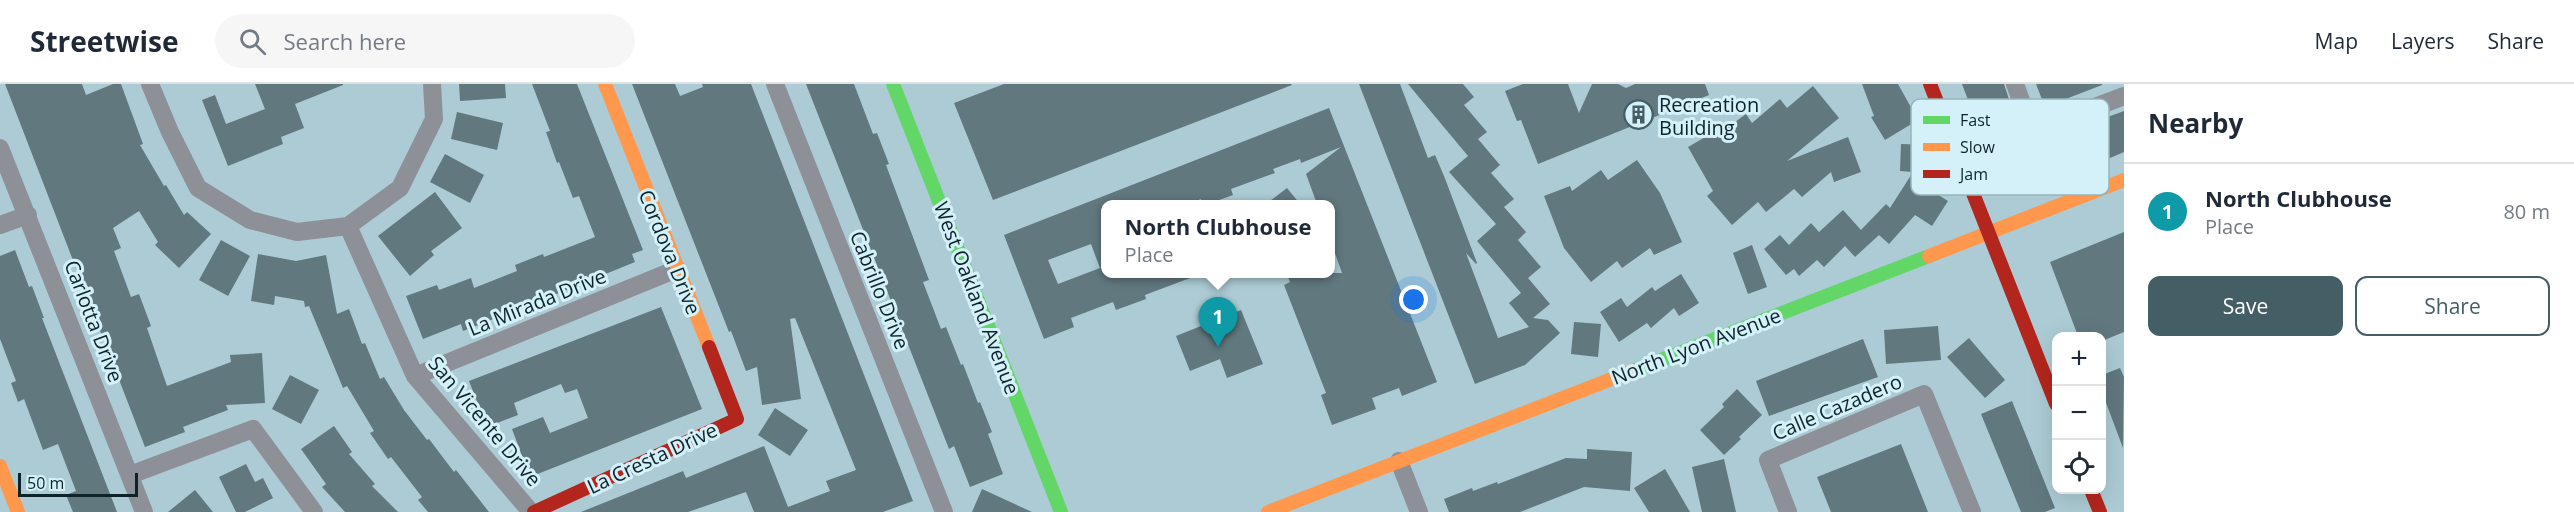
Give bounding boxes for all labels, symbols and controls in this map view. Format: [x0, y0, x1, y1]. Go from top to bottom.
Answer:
search box [215, 14, 635, 68]
text: Streetwise [30, 22, 179, 60]
icon: search [236, 25, 269, 58]
text: Search here [284, 26, 406, 56]
text: Map [2315, 27, 2358, 55]
text: Layers [2391, 27, 2455, 55]
text: Share [2488, 27, 2544, 55]
place label: Recreation Building [1659, 91, 1759, 141]
building icon: Recreation Building [1622, 99, 1654, 131]
legend [1911, 99, 2109, 195]
text: Nearby [2148, 105, 2243, 141]
text: Fast [1960, 109, 1991, 131]
text: Slow [1960, 136, 1995, 158]
text: Jam [1958, 163, 1988, 185]
text: North Clubhouse [2205, 183, 2392, 213]
street label: Cordova Drive [633, 186, 707, 318]
street label: West Oakland Avenue [928, 198, 1026, 398]
text: 1 [2162, 198, 2173, 225]
text: 80 m [2503, 198, 2550, 225]
popup [1101, 200, 1335, 278]
text: North Clubhouse [1125, 211, 1311, 241]
text: Place [2205, 213, 2254, 240]
street label: Cabrillo Drive [844, 227, 916, 353]
text: Place [1125, 241, 1174, 268]
street label: Carlotta Drive [58, 256, 130, 386]
street label: La Mirada Drive [464, 262, 610, 342]
button: Save [2148, 276, 2343, 336]
button: Share [2355, 276, 2550, 336]
your location [1399, 285, 1428, 314]
pin: 1 [1198, 298, 1238, 347]
street label: North Lyon Avenue [1607, 301, 1785, 391]
map controls [2052, 332, 2106, 494]
button: + [2052, 332, 2106, 386]
street label: San Vicente Drive [423, 350, 547, 492]
street label: Calle Cazadero [1768, 368, 1906, 446]
button: − [2052, 386, 2106, 440]
street label: La Cresta Drive [583, 416, 721, 500]
button: locate [2052, 440, 2106, 494]
scale bar [18, 470, 138, 498]
text: 50 m [27, 472, 64, 494]

